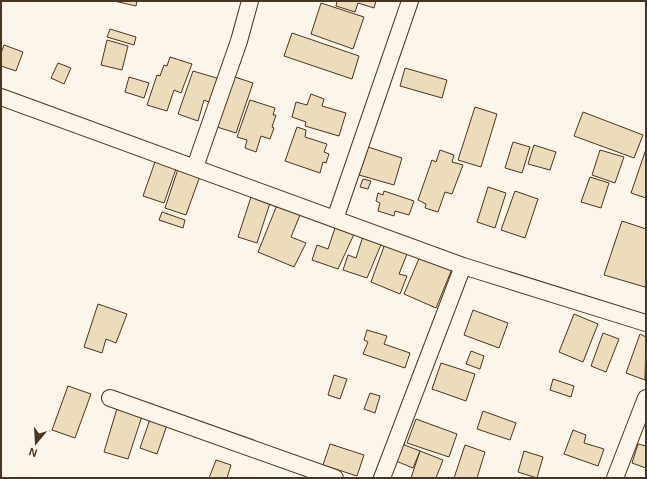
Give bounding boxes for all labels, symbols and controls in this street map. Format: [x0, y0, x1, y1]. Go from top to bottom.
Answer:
north arrow [16, 423, 56, 463]
text: N [27, 446, 39, 459]

